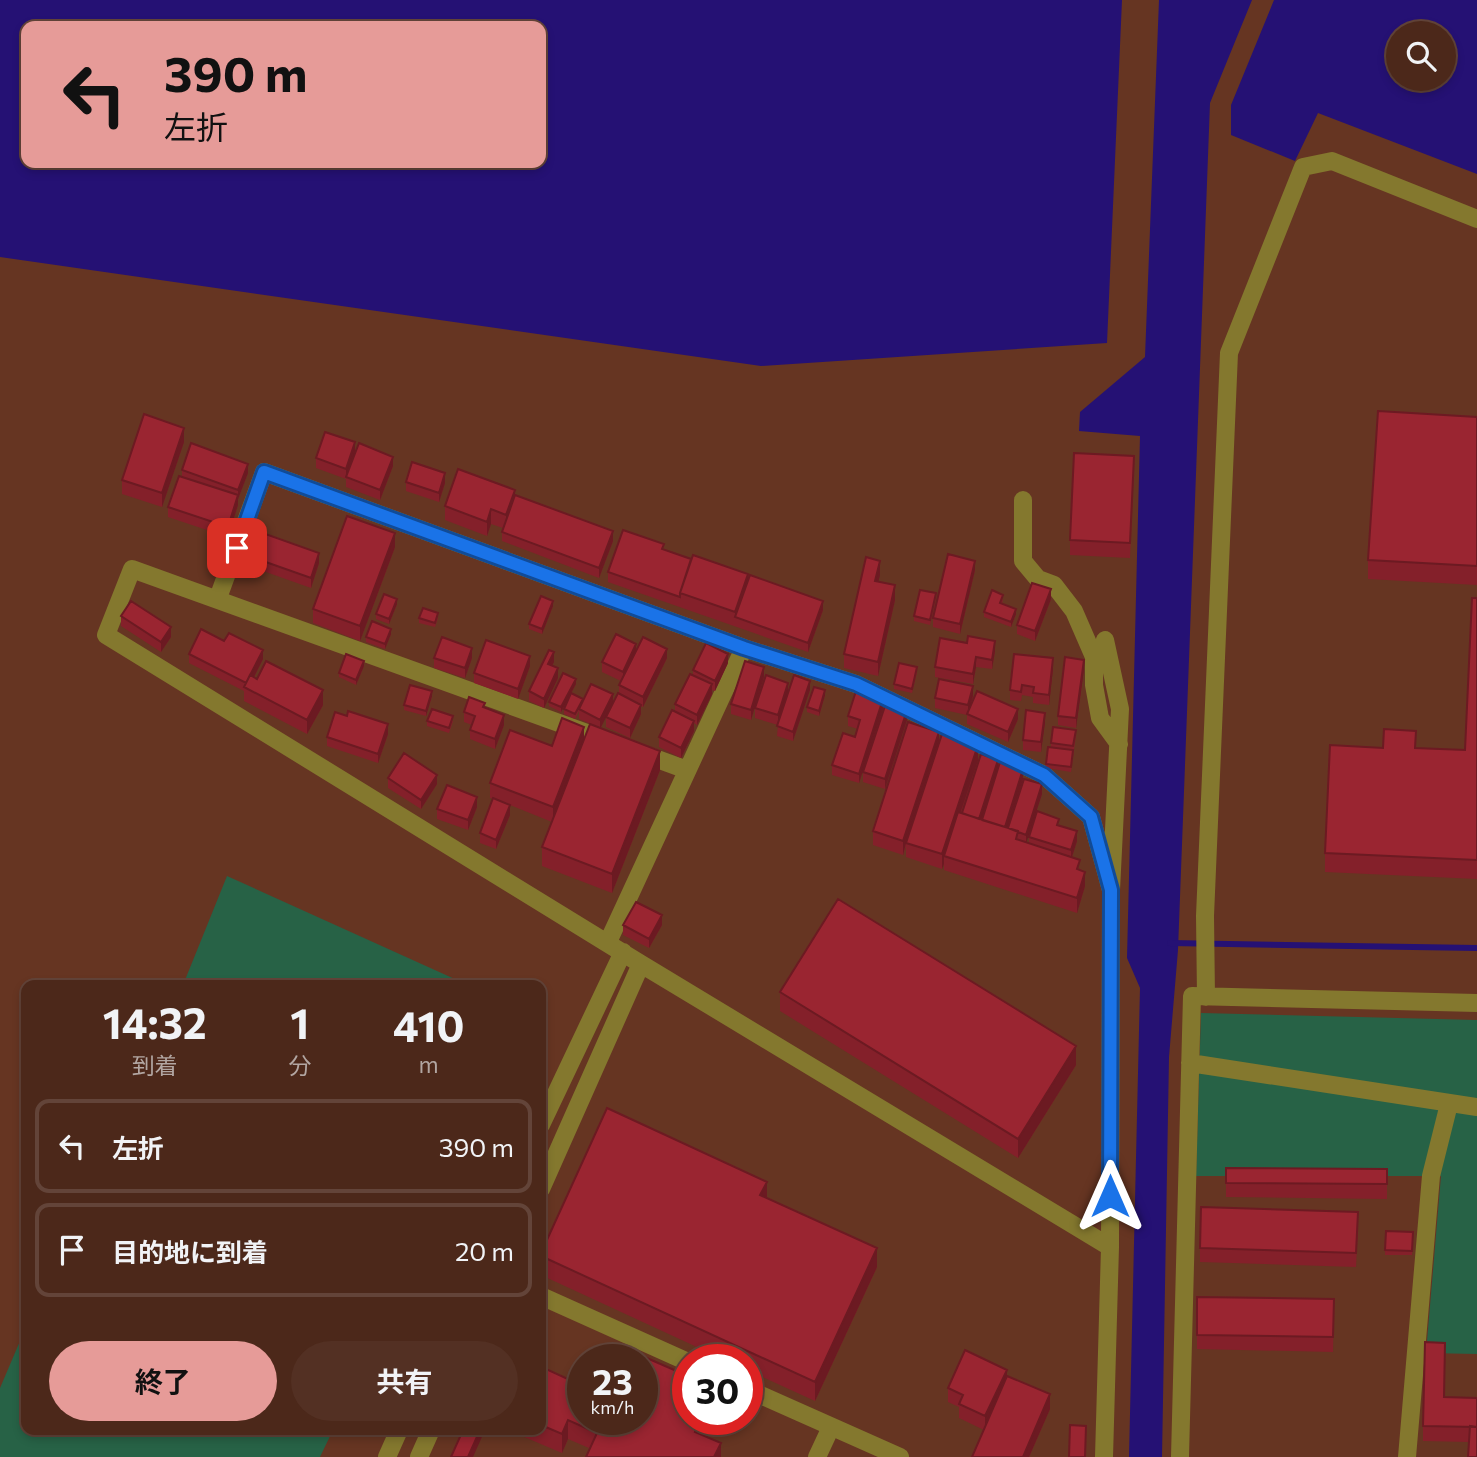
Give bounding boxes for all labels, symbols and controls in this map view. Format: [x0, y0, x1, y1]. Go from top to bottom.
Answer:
map controls [1386, 21, 1456, 91]
button: search [1386, 21, 1456, 91]
text: 390 m [164, 42, 307, 102]
icon: left [49, 49, 140, 140]
text: 左折 [164, 106, 228, 146]
pin [207, 518, 267, 578]
icon: arrive [218, 529, 256, 567]
text: 14:32 [103, 996, 207, 1048]
text: 1 [290, 996, 309, 1048]
text: 410 [393, 999, 464, 1051]
text: m [419, 1050, 439, 1078]
text: 到着 [132, 1051, 178, 1079]
text: 分 [288, 1051, 311, 1079]
icon: left [53, 1127, 91, 1165]
text: 390 m [439, 1131, 514, 1162]
text: 左折 [112, 1132, 164, 1163]
position arrow [1073, 1159, 1147, 1233]
icon: arrive [53, 1231, 91, 1269]
text: 20 m [455, 1235, 514, 1266]
text: 目的地に到着 [112, 1236, 268, 1267]
button: 終了 [49, 1341, 277, 1421]
button: 共有 [291, 1341, 518, 1421]
speed limit sign: 30 [672, 1344, 763, 1435]
text: 23 [592, 1359, 633, 1402]
text: km/h [591, 1396, 634, 1418]

